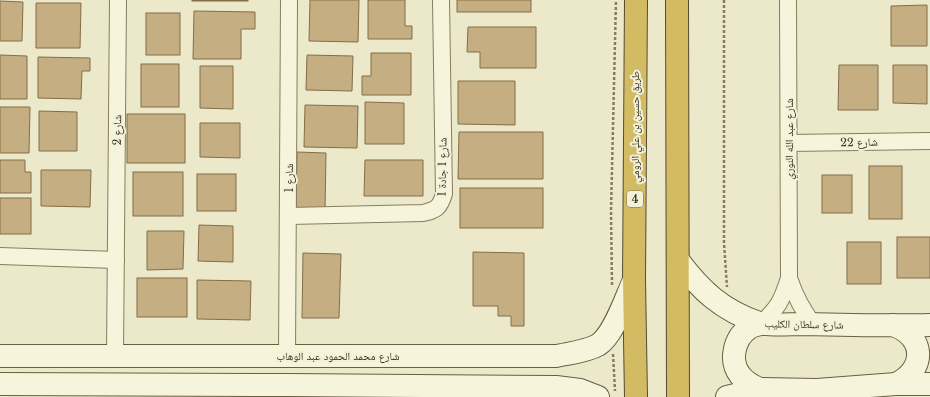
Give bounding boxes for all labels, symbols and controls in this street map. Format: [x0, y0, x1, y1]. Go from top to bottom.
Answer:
street label: طريق حسين بن علي الرومي [628, 71, 644, 183]
street label: شارع عبد الله النوري [782, 98, 798, 180]
street label: شارع 2 [110, 114, 124, 146]
street label: شارع 22 [840, 135, 878, 149]
street label: شارع 1 جادة 1 [434, 137, 450, 197]
street label: شارع 1 [282, 164, 296, 192]
road number: 4 [627, 191, 643, 207]
street label: شارع سلطان الكليب [764, 316, 844, 332]
street label: شارع محمد الحمود عبد الوهاب [276, 349, 400, 363]

